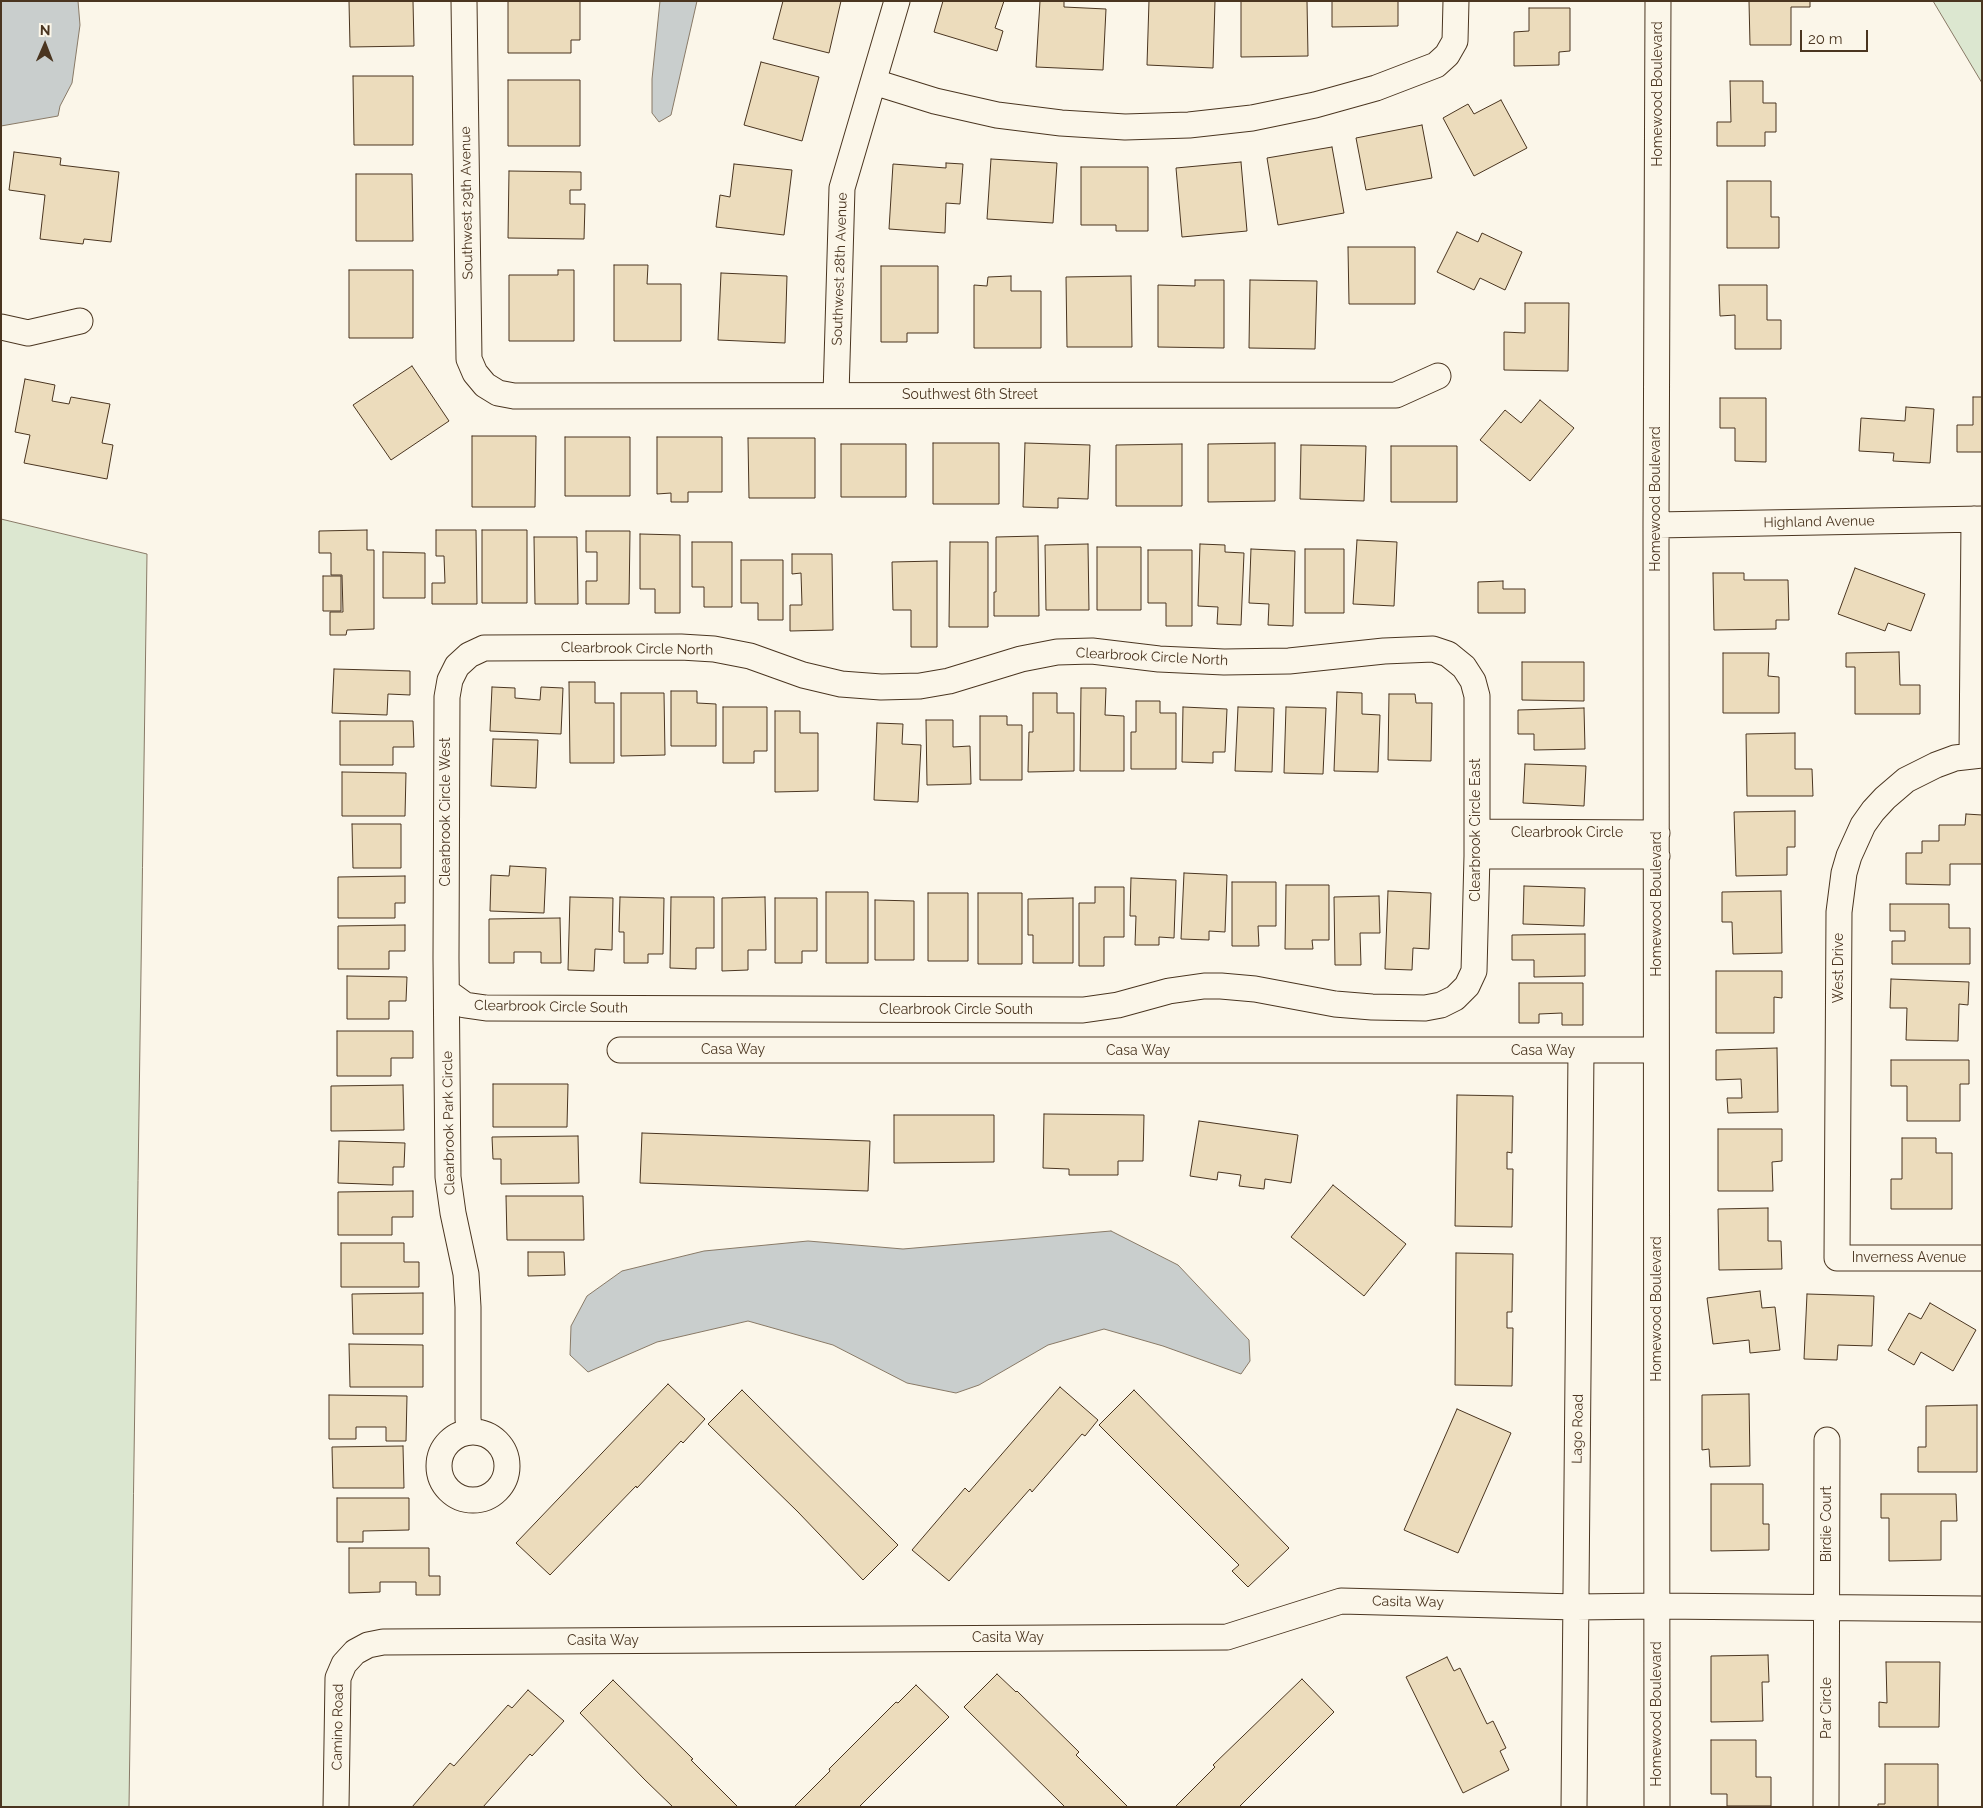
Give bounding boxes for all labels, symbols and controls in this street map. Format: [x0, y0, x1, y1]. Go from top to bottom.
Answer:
north arrow [20, 20, 70, 70]
scale bar [1803, 20, 1870, 52]
street label: Homewood Boulevard [1650, 21, 1666, 167]
text: N [40, 22, 51, 38]
text: 20 m [1808, 30, 1843, 48]
street label: Southwest 29th Avenue [457, 126, 477, 280]
street label: Southwest 28th Avenue [829, 192, 851, 346]
street label: Southwest 6th Street [902, 387, 1038, 403]
street label: Homewood Boulevard [1648, 426, 1664, 572]
street label: Highland Avenue [1763, 513, 1875, 531]
street label: Clearbrook Circle North [561, 639, 713, 659]
street label: Clearbrook Circle North [1075, 645, 1229, 669]
street label: Clearbrook Circle West [438, 737, 454, 887]
street label: Clearbrook Circle East [1468, 758, 1484, 902]
street label: Clearbrook Circle [1511, 825, 1623, 841]
street label: Homewood Boulevard [1649, 831, 1665, 977]
street label: West Drive [1831, 933, 1847, 1003]
street label: Clearbrook Circle South [474, 997, 628, 1017]
street label: Clearbrook Circle South [879, 1002, 1033, 1018]
street label: Casa Way [701, 1042, 765, 1058]
street label: Casa Way [1106, 1043, 1170, 1059]
street label: Casa Way [1511, 1043, 1575, 1059]
street label: Clearbrook Park Circle [439, 1051, 459, 1195]
street label: Homewood Boulevard [1649, 1236, 1665, 1382]
street label: Inverness Avenue [1852, 1250, 1966, 1266]
street label: Lago Road [1569, 1394, 1587, 1464]
street label: Birdie Court [1819, 1486, 1835, 1562]
street label: Casita Way [1372, 1593, 1444, 1611]
street label: Casita Way [972, 1630, 1044, 1646]
street label: Casita Way [567, 1633, 639, 1649]
street label: Homewood Boulevard [1649, 1641, 1665, 1787]
street label: Par Circle [1819, 1677, 1835, 1739]
street label: Camino Road [329, 1683, 347, 1771]

